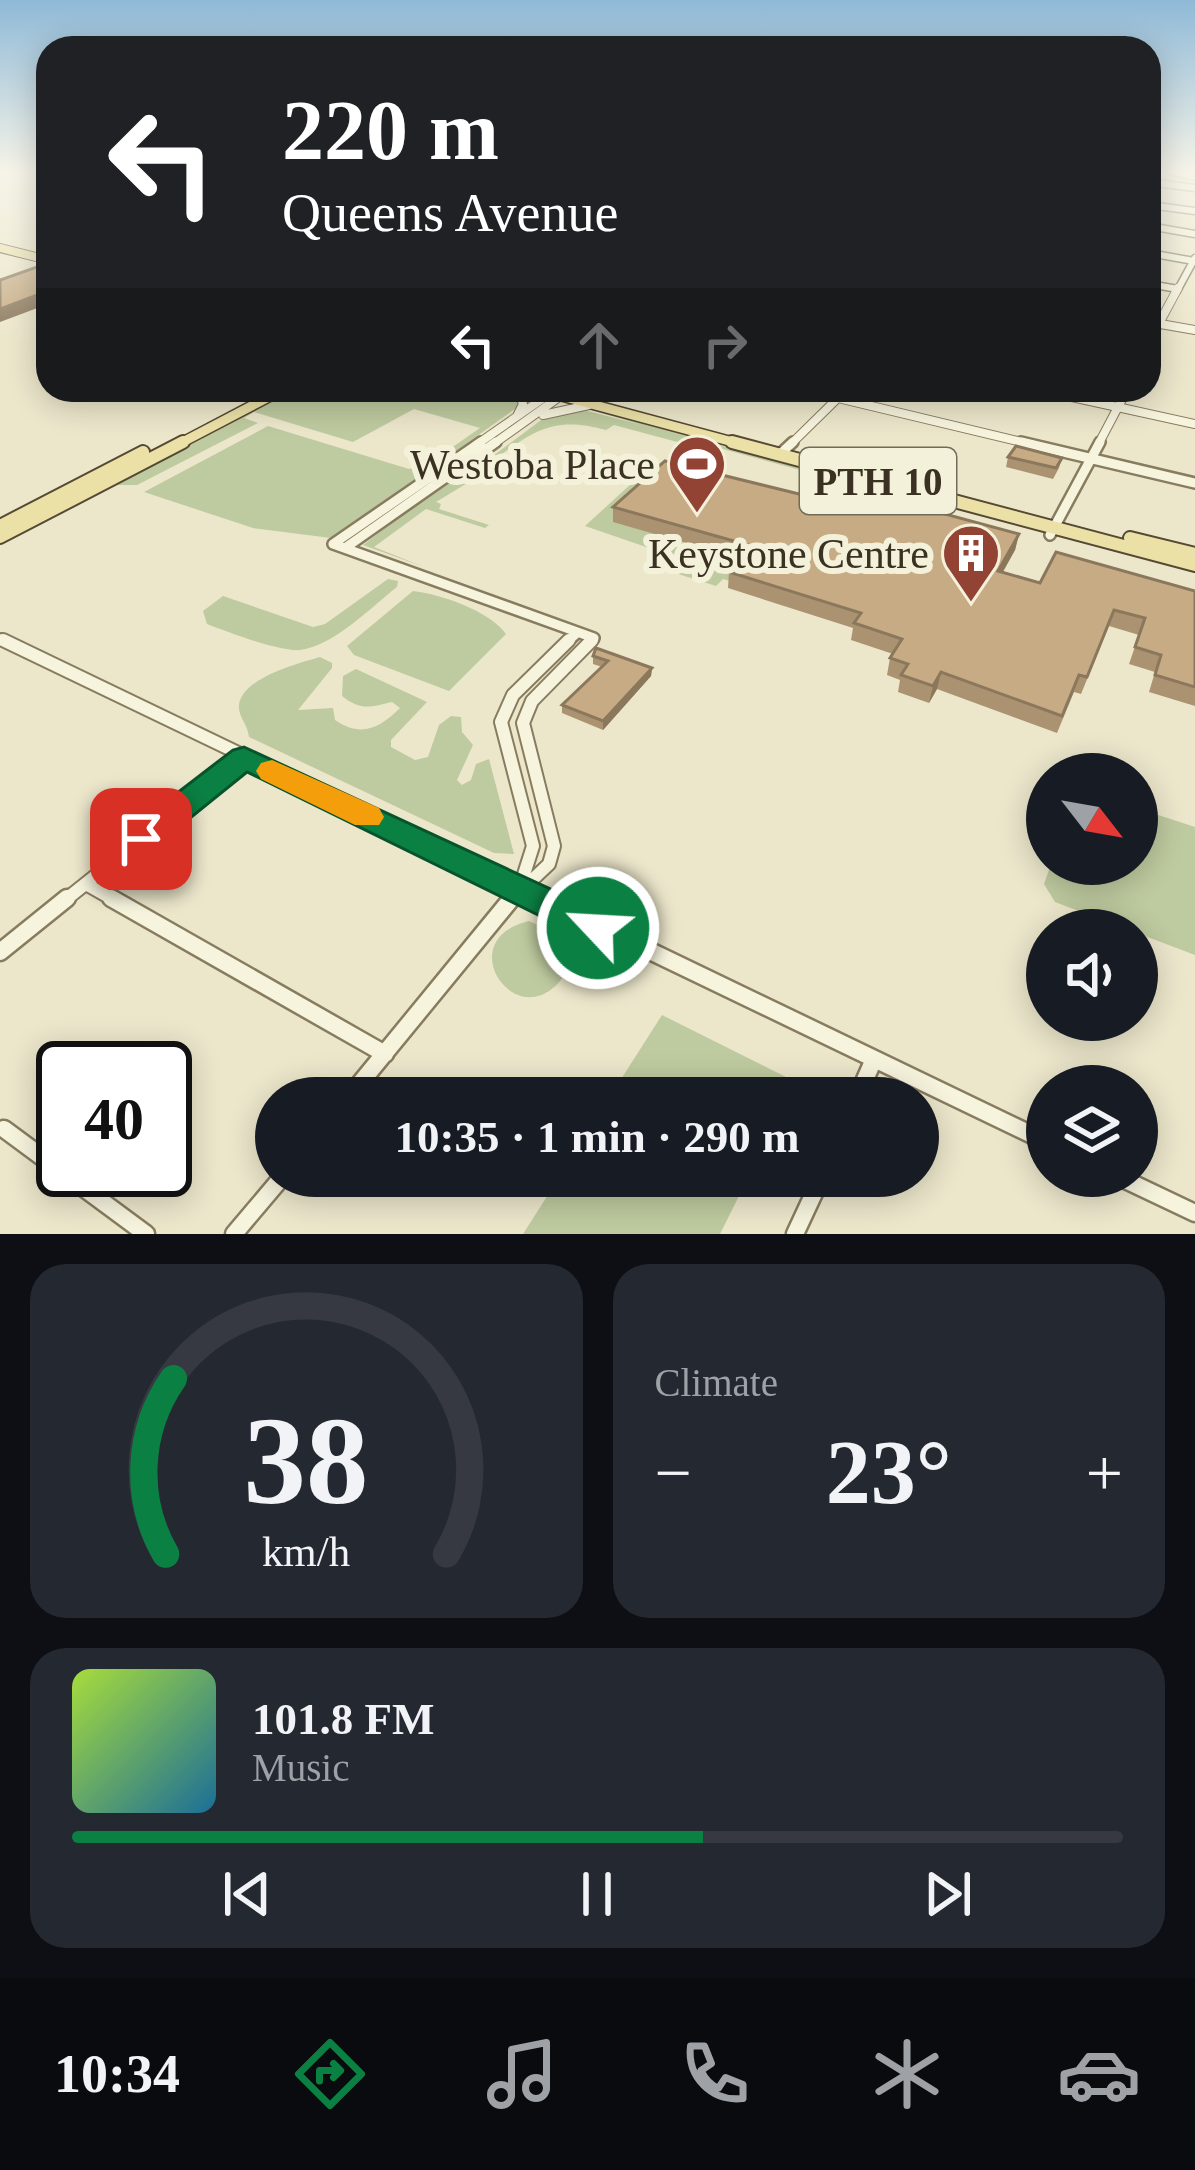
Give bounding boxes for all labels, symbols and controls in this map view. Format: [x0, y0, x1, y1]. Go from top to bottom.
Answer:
icon: left [84, 84, 240, 240]
text: 220 m [282, 84, 499, 177]
text: Queens Avenue [282, 183, 618, 243]
icon: left [440, 312, 506, 378]
icon: ahead [566, 312, 632, 378]
icon: right [692, 312, 758, 378]
sports icon: Westoba Place [666, 433, 728, 515]
place label: Westoba Place [410, 442, 655, 488]
road number: PTH 10 [800, 448, 956, 514]
building icon: Keystone Centre [940, 522, 1002, 604]
place label: Keystone Centre [648, 531, 929, 577]
north arrow [1026, 753, 1158, 885]
map controls [1026, 753, 1158, 1197]
pin [90, 788, 192, 890]
icon: arrive [108, 806, 174, 872]
position arrow [535, 865, 661, 991]
button: sound [1026, 909, 1158, 1041]
speed limit sign: 40 [36, 1041, 192, 1197]
button: layers [1026, 1065, 1158, 1197]
text: 10:35 · 1 min · 290 m [395, 1112, 800, 1162]
text: Climate [655, 1361, 778, 1404]
text: 38 [244, 1392, 369, 1530]
text: 23° [826, 1423, 952, 1522]
text: − [655, 1436, 692, 1509]
text: + [1086, 1436, 1123, 1509]
text: km/h [262, 1528, 350, 1575]
text: 101.8 FM [252, 1694, 434, 1744]
text: Music [252, 1746, 350, 1789]
icon: previous [214, 1861, 280, 1927]
icon: pause [564, 1861, 630, 1927]
icon: next [915, 1861, 981, 1927]
icon: directions [288, 2032, 372, 2116]
icon: music [480, 2032, 564, 2116]
icon: phone [673, 2032, 757, 2116]
icon: climate [865, 2032, 949, 2116]
icon: car [1057, 2032, 1141, 2116]
text: 10:34 [54, 2044, 180, 2104]

